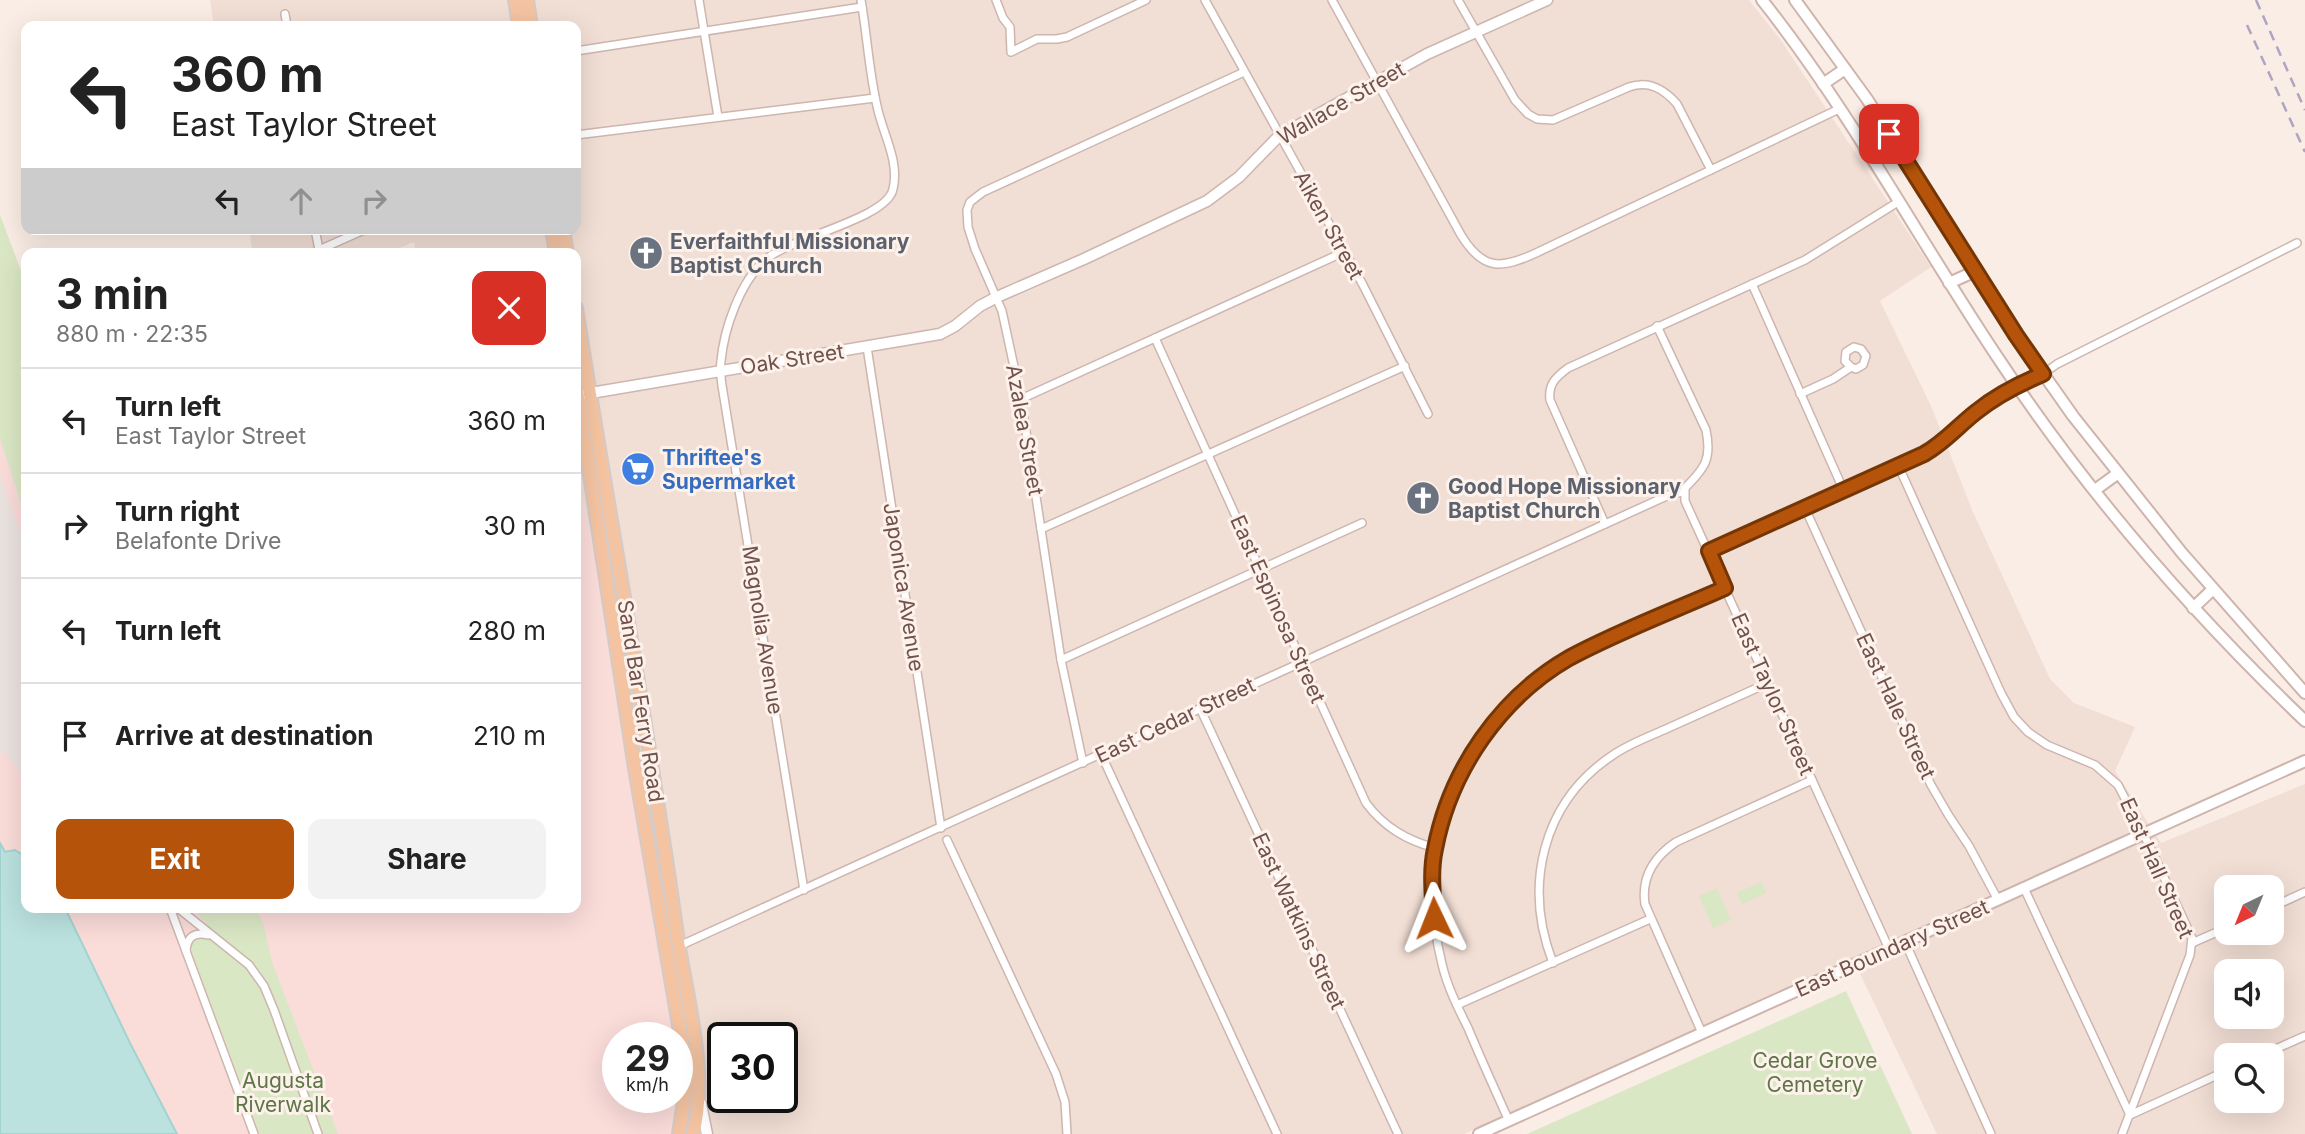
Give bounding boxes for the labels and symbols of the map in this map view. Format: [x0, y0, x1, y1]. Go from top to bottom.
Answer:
street label: Wallace Street [1273, 56, 1409, 150]
pin [1859, 104, 1919, 164]
street label: Aiken Street [1289, 166, 1369, 284]
place label: Everfaithful Missionary Baptist Church [670, 229, 910, 278]
church icon: Everfaithful Missionary Baptist Church [627, 234, 665, 272]
street label: Oak Street [738, 338, 846, 380]
street label: Azalea Street [1001, 363, 1049, 497]
place label: Thriftee's Supermarket [662, 445, 796, 494]
supermarket icon: Thriftee's Supermarket [619, 450, 657, 488]
place label: Good Hope Missionary Baptist Church [1448, 474, 1682, 523]
church icon: Good Hope Missionary Baptist Church [1404, 479, 1442, 517]
street label: Japonica Avenue [878, 501, 930, 673]
street label: East Espinosa Street [1225, 511, 1331, 707]
street label: Magnolia Avenue [737, 544, 789, 716]
street label: Sand Bar Ferry Road [613, 598, 669, 804]
street label: East Taylor Street [1726, 609, 1820, 779]
street label: East Hale Street [1851, 629, 1941, 783]
street label: East Cedar Street [1091, 672, 1259, 768]
street label: East Hall Street [2115, 794, 2199, 942]
street label: East Watkins Street [1247, 829, 1351, 1013]
north arrow [2214, 875, 2284, 945]
position arrow [1397, 881, 1471, 955]
street label: East Boundary Street [1791, 894, 1993, 1002]
speed limit sign: 30 [707, 1022, 798, 1113]
park label: Cedar Grove Cemetery [1752, 1048, 1878, 1097]
park label: Augusta Riverwalk [235, 1068, 331, 1117]

